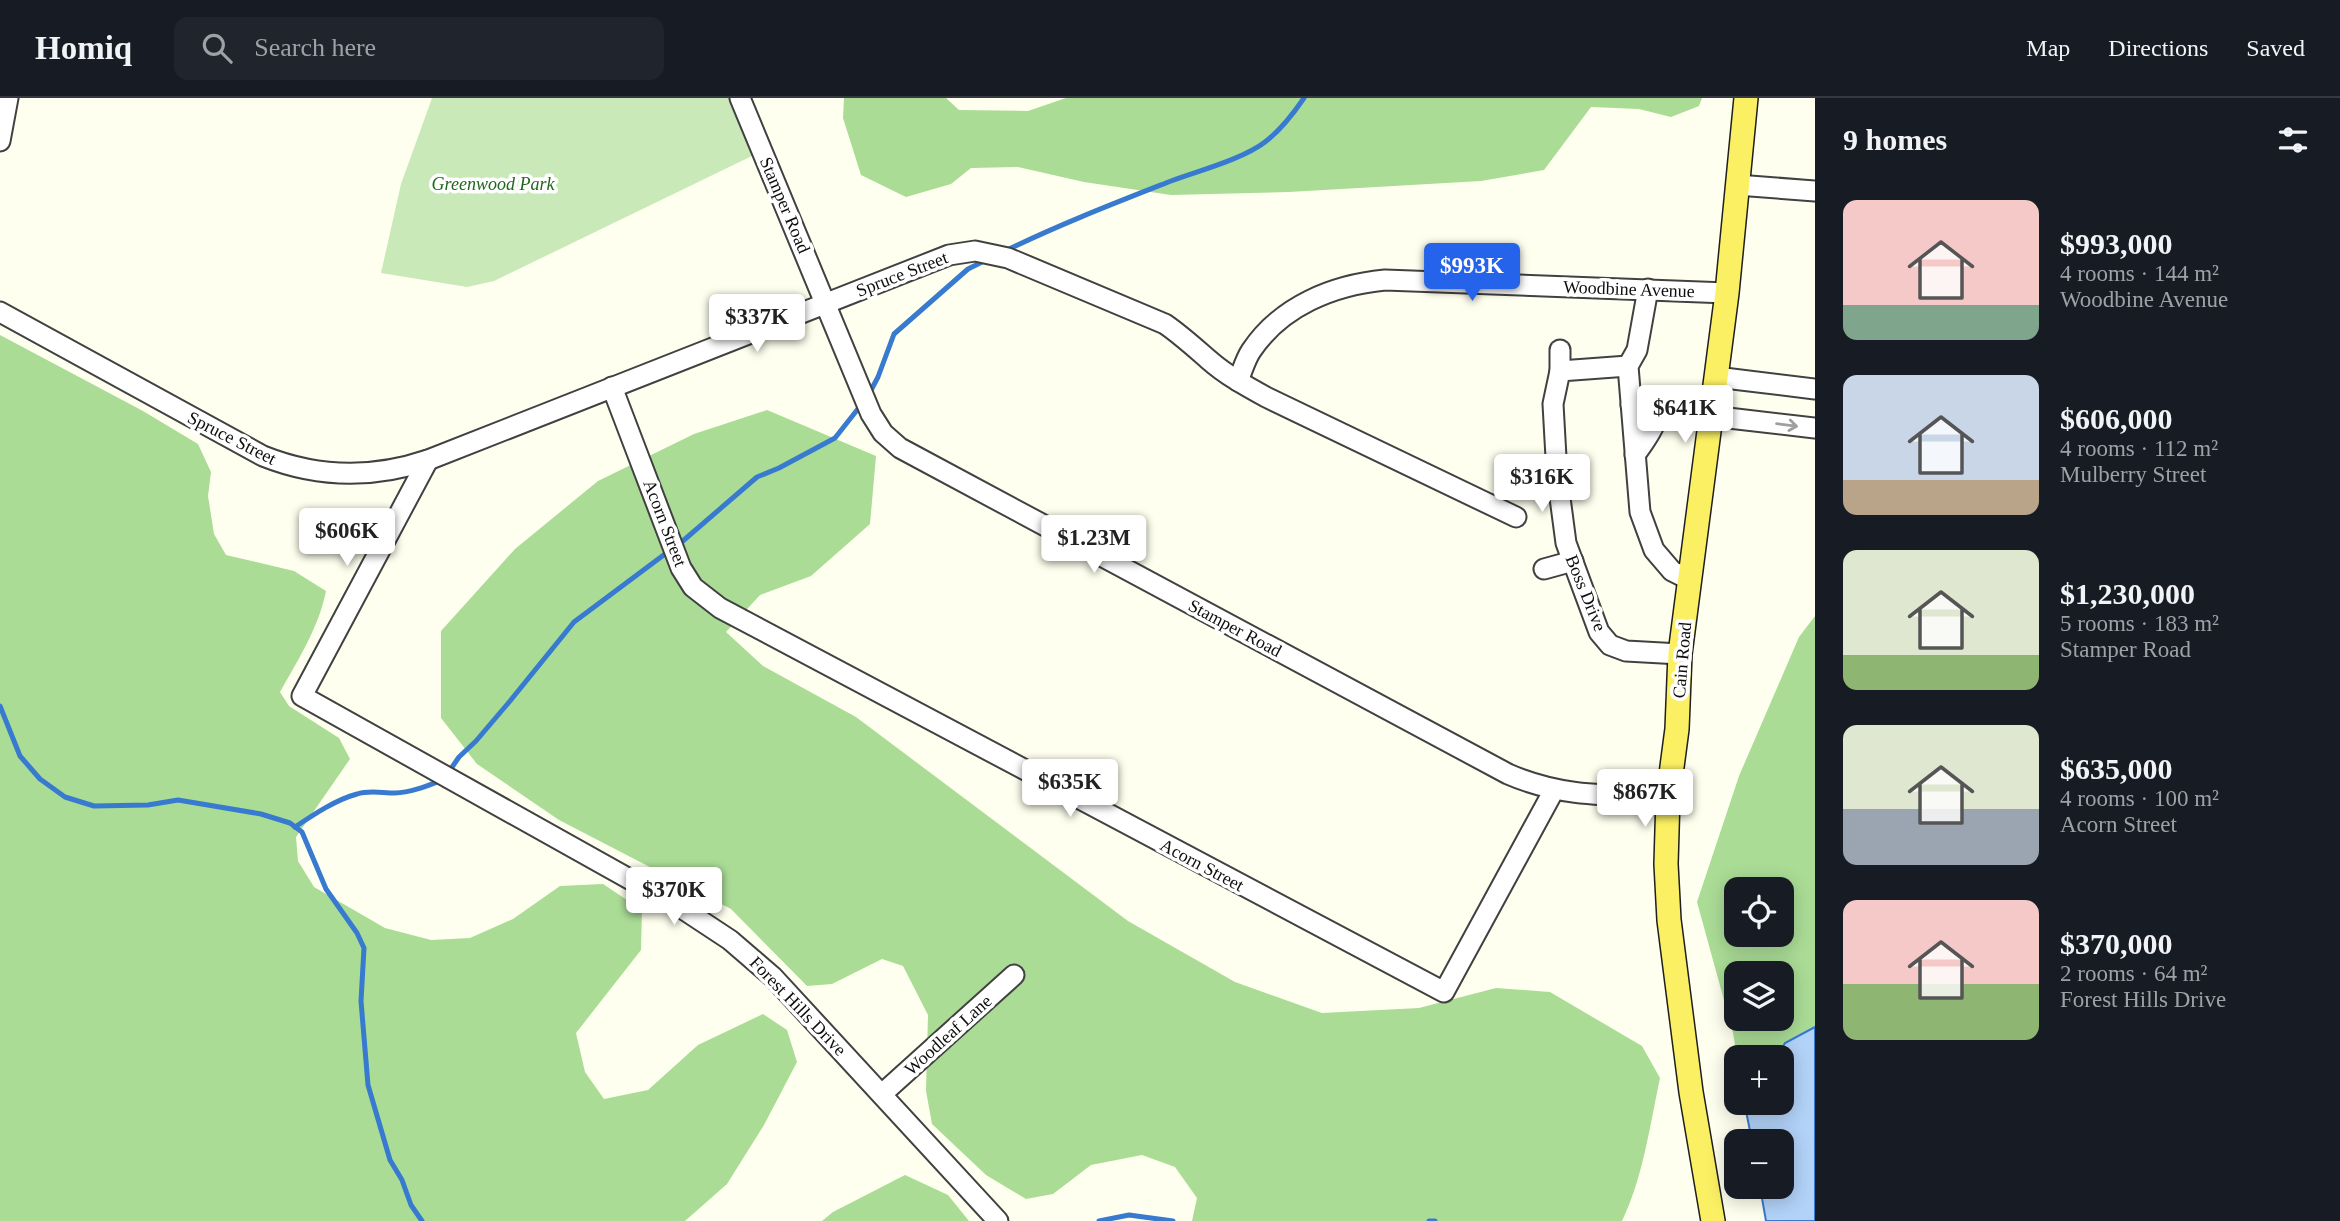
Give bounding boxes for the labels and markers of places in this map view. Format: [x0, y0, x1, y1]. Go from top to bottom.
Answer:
pin: $993K [1423, 244, 1521, 303]
pin: $337K [708, 294, 806, 354]
pin: $641K [1636, 386, 1734, 445]
pin: $316K [1493, 454, 1591, 514]
pin: $606K [298, 508, 396, 568]
pin: $1.23M [1037, 516, 1151, 575]
pin: $635K [1021, 760, 1119, 819]
pin: $867K [1596, 770, 1694, 829]
pin: $370K [625, 868, 723, 927]

